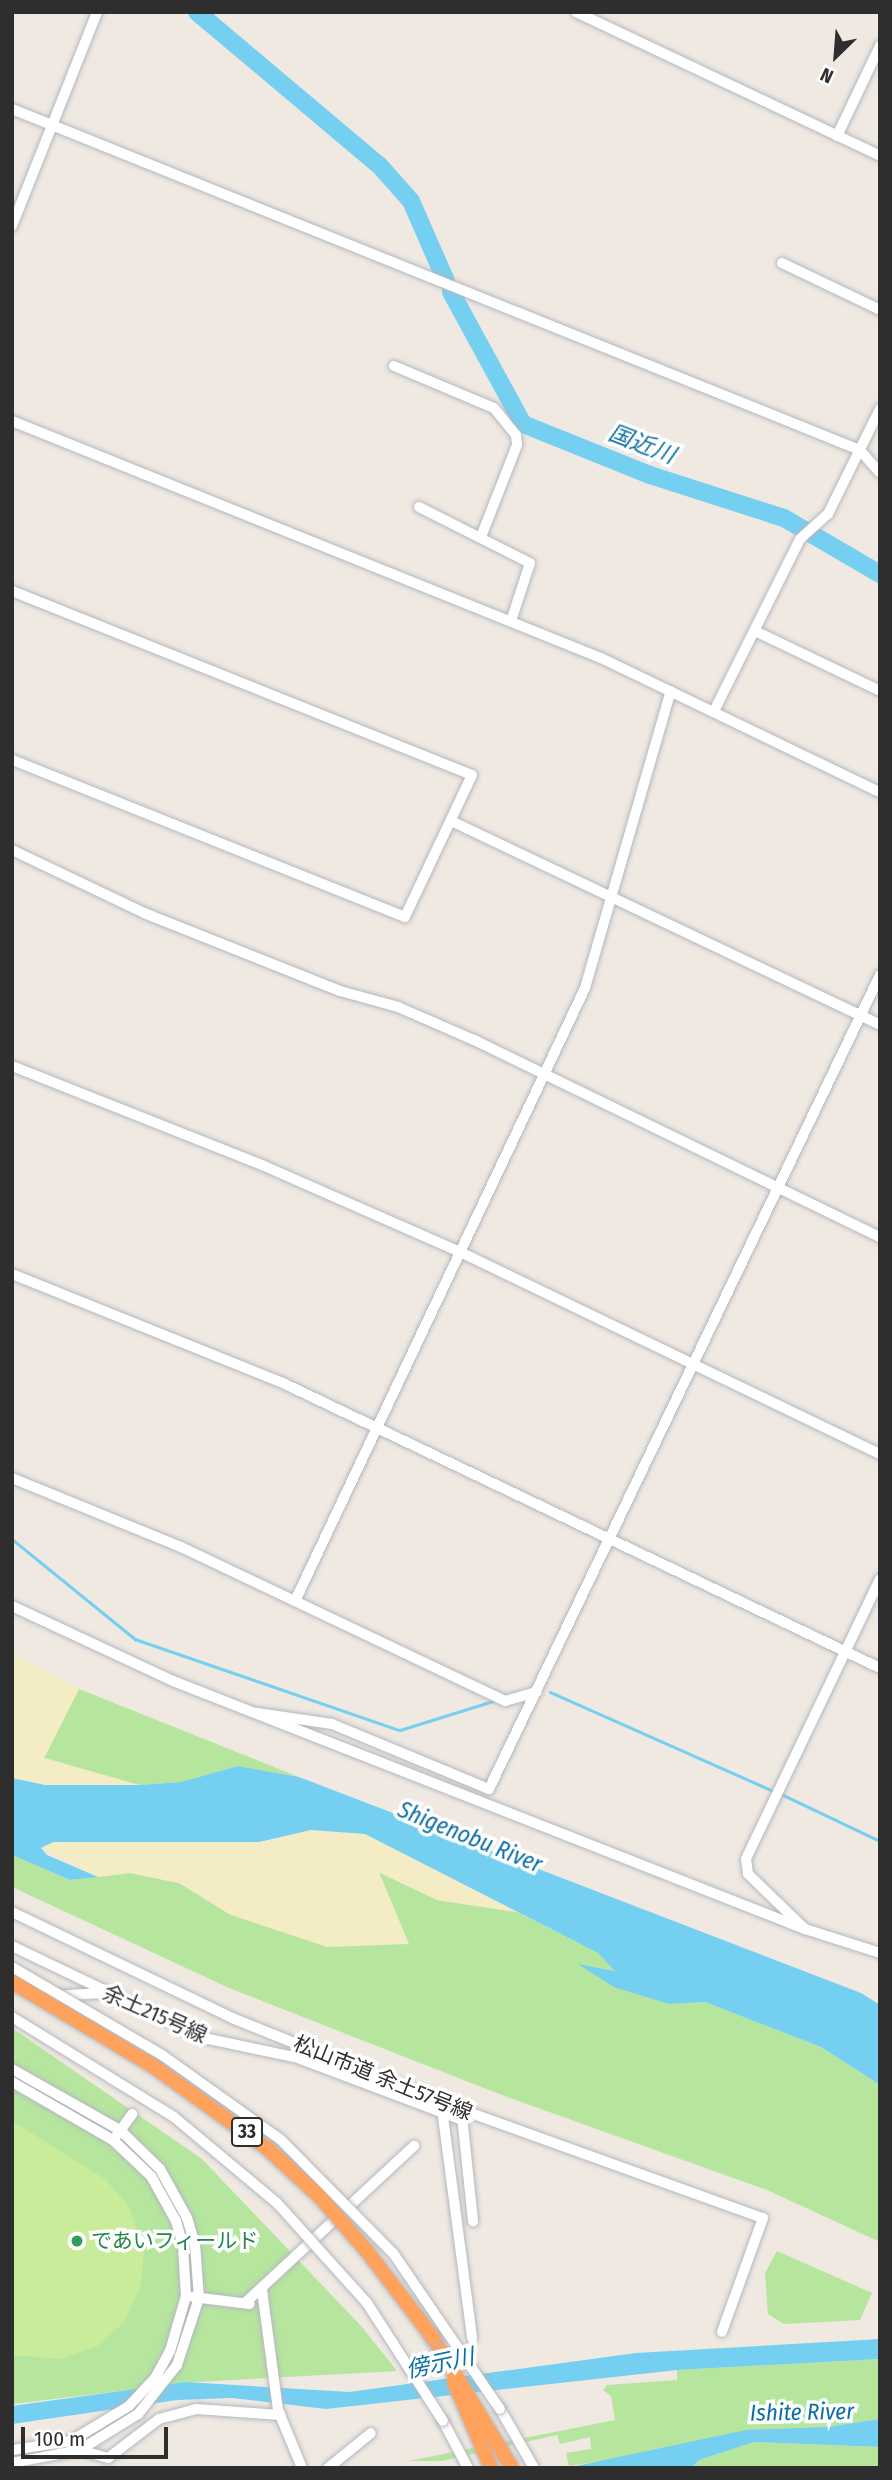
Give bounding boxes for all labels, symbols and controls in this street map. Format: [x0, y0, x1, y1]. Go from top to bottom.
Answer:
north arrow [801, 21, 871, 91]
text: N [817, 63, 837, 88]
water label: 国近川 [605, 419, 679, 469]
water label: Shigenobu River [394, 1796, 546, 1878]
street label: 余土215号線 [99, 1980, 211, 2048]
street label: 松山市道 余土57号線 [290, 2031, 476, 2125]
road number: 33 [230, 2116, 264, 2148]
place label: であいフィールド [91, 2228, 259, 2254]
marker: であいフィールド [69, 2233, 85, 2249]
water label: 傍示川 [403, 2342, 477, 2384]
water label: Ishite River [750, 2397, 854, 2427]
scale bar [24, 2414, 172, 2458]
text: 100 m [34, 2426, 85, 2452]

